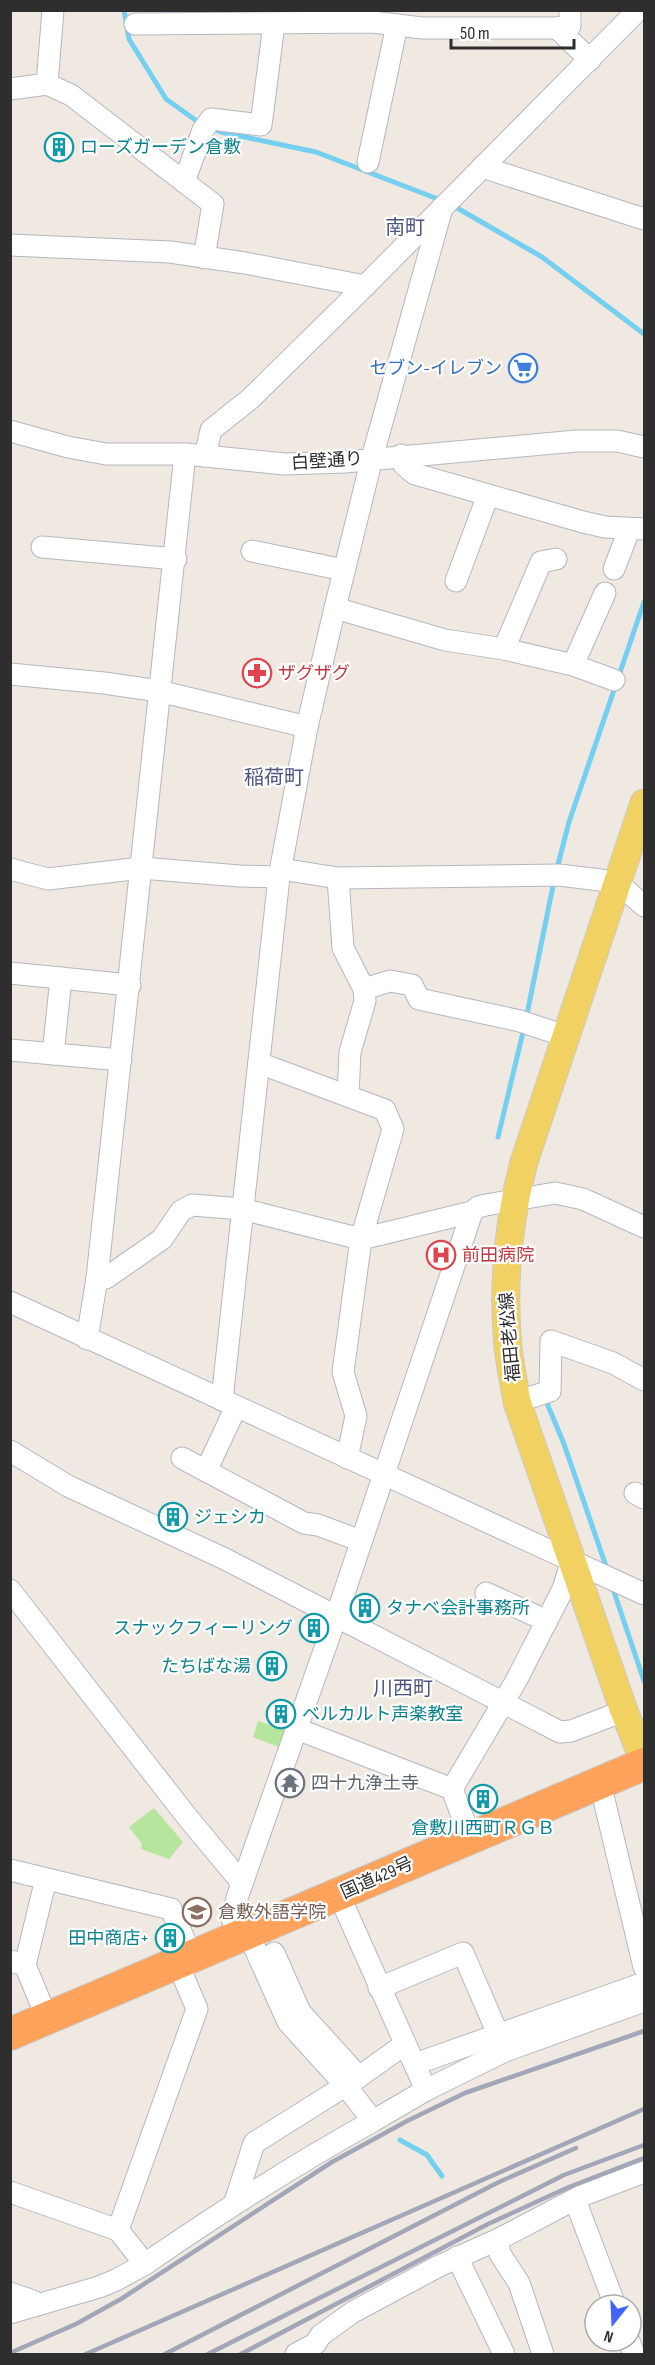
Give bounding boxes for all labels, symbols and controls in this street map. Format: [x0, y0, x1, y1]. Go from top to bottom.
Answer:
scale bar [451, 12, 574, 50]
text: 50 m [460, 23, 490, 44]
building icon: ローズガーデン倉敷 [43, 131, 75, 163]
place label: ローズガーデン倉敷 [80, 137, 241, 158]
district label: 南町 [385, 216, 425, 240]
supermarket icon: セブン-イレブン [507, 352, 539, 384]
place label: セブン-イレブン [369, 358, 502, 379]
street label: 白壁通り [290, 448, 364, 474]
pharmacy icon: ザグザグ [241, 657, 273, 689]
place label: ザグザグ [278, 663, 350, 684]
district label: 稲荷町 [244, 766, 304, 790]
hospital icon: 前田病院 [425, 1239, 457, 1271]
place label: 前田病院 [462, 1245, 534, 1266]
street label: 福田老松線 [496, 1291, 524, 1383]
building icon: ジェシカ [157, 1501, 189, 1533]
place label: ジェシカ [194, 1507, 266, 1528]
building icon: タナベ会計事務所 [349, 1592, 381, 1624]
place label: タナベ会計事務所 [386, 1598, 530, 1619]
building icon: スナックフィーリング [298, 1612, 330, 1644]
place label: スナックフィーリング [113, 1618, 293, 1639]
building icon: たちばな湯 [256, 1650, 288, 1682]
place label: たちばな湯 [161, 1656, 251, 1677]
district label: 川西町 [373, 1677, 433, 1701]
building icon: ベルカルト声楽教室 [265, 1698, 297, 1730]
place label: ベルカルト声楽教室 [302, 1704, 463, 1725]
temple icon: 四十九浄土寺 [274, 1767, 306, 1799]
place label: 四十九浄土寺 [311, 1773, 419, 1794]
building icon: 倉敷川西町ＲＧＢ [467, 1783, 499, 1815]
place label: 倉敷川西町ＲＧＢ [411, 1818, 555, 1839]
street label: 国道429号 [338, 1853, 416, 1903]
school or university icon: 倉敷外語学院 [181, 1896, 213, 1928]
place label: 倉敷外語学院 [218, 1902, 326, 1923]
building icon: 田中商店+ [154, 1922, 186, 1954]
place label: 田中商店+ [68, 1928, 149, 1949]
north arrow [583, 2293, 643, 2353]
text: N [602, 2325, 616, 2346]

